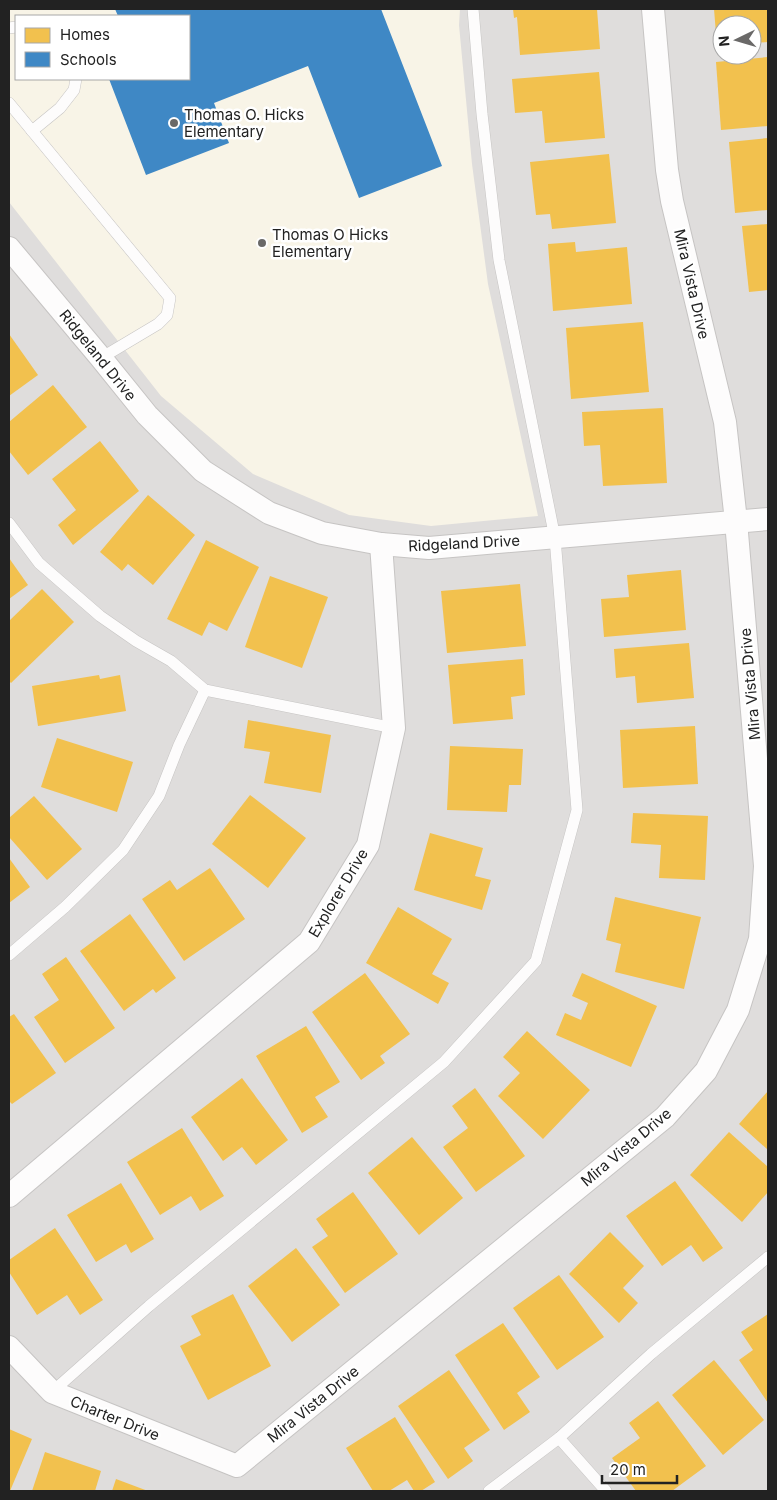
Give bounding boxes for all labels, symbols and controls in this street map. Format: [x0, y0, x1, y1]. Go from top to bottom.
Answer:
legend [15, 15, 190, 80]
north arrow [712, 15, 762, 65]
text: Homes [60, 25, 110, 44]
text: N [715, 35, 732, 47]
text: Schools [60, 50, 117, 69]
place label: Thomas O. Hicks Elementary [184, 105, 304, 141]
marker: Thomas O. Hicks Elementary [168, 117, 180, 129]
place label: Thomas O Hicks Elementary [272, 225, 389, 261]
street label: Mira Vista Drive [670, 227, 714, 341]
marker: Thomas O Hicks Elementary [256, 237, 268, 249]
street label: Ridgeland Drive [55, 306, 141, 404]
street label: Ridgeland Drive [408, 531, 520, 555]
street label: Mira Vista Drive [736, 627, 764, 741]
street label: Explorer Drive [304, 845, 372, 941]
street label: Mira Vista Drive [577, 1104, 675, 1190]
street label: Mira Vista Drive [263, 1361, 363, 1447]
street label: Charter Drive [68, 1391, 162, 1445]
scale bar [602, 1452, 677, 1484]
text: 20 m [610, 1460, 646, 1479]

